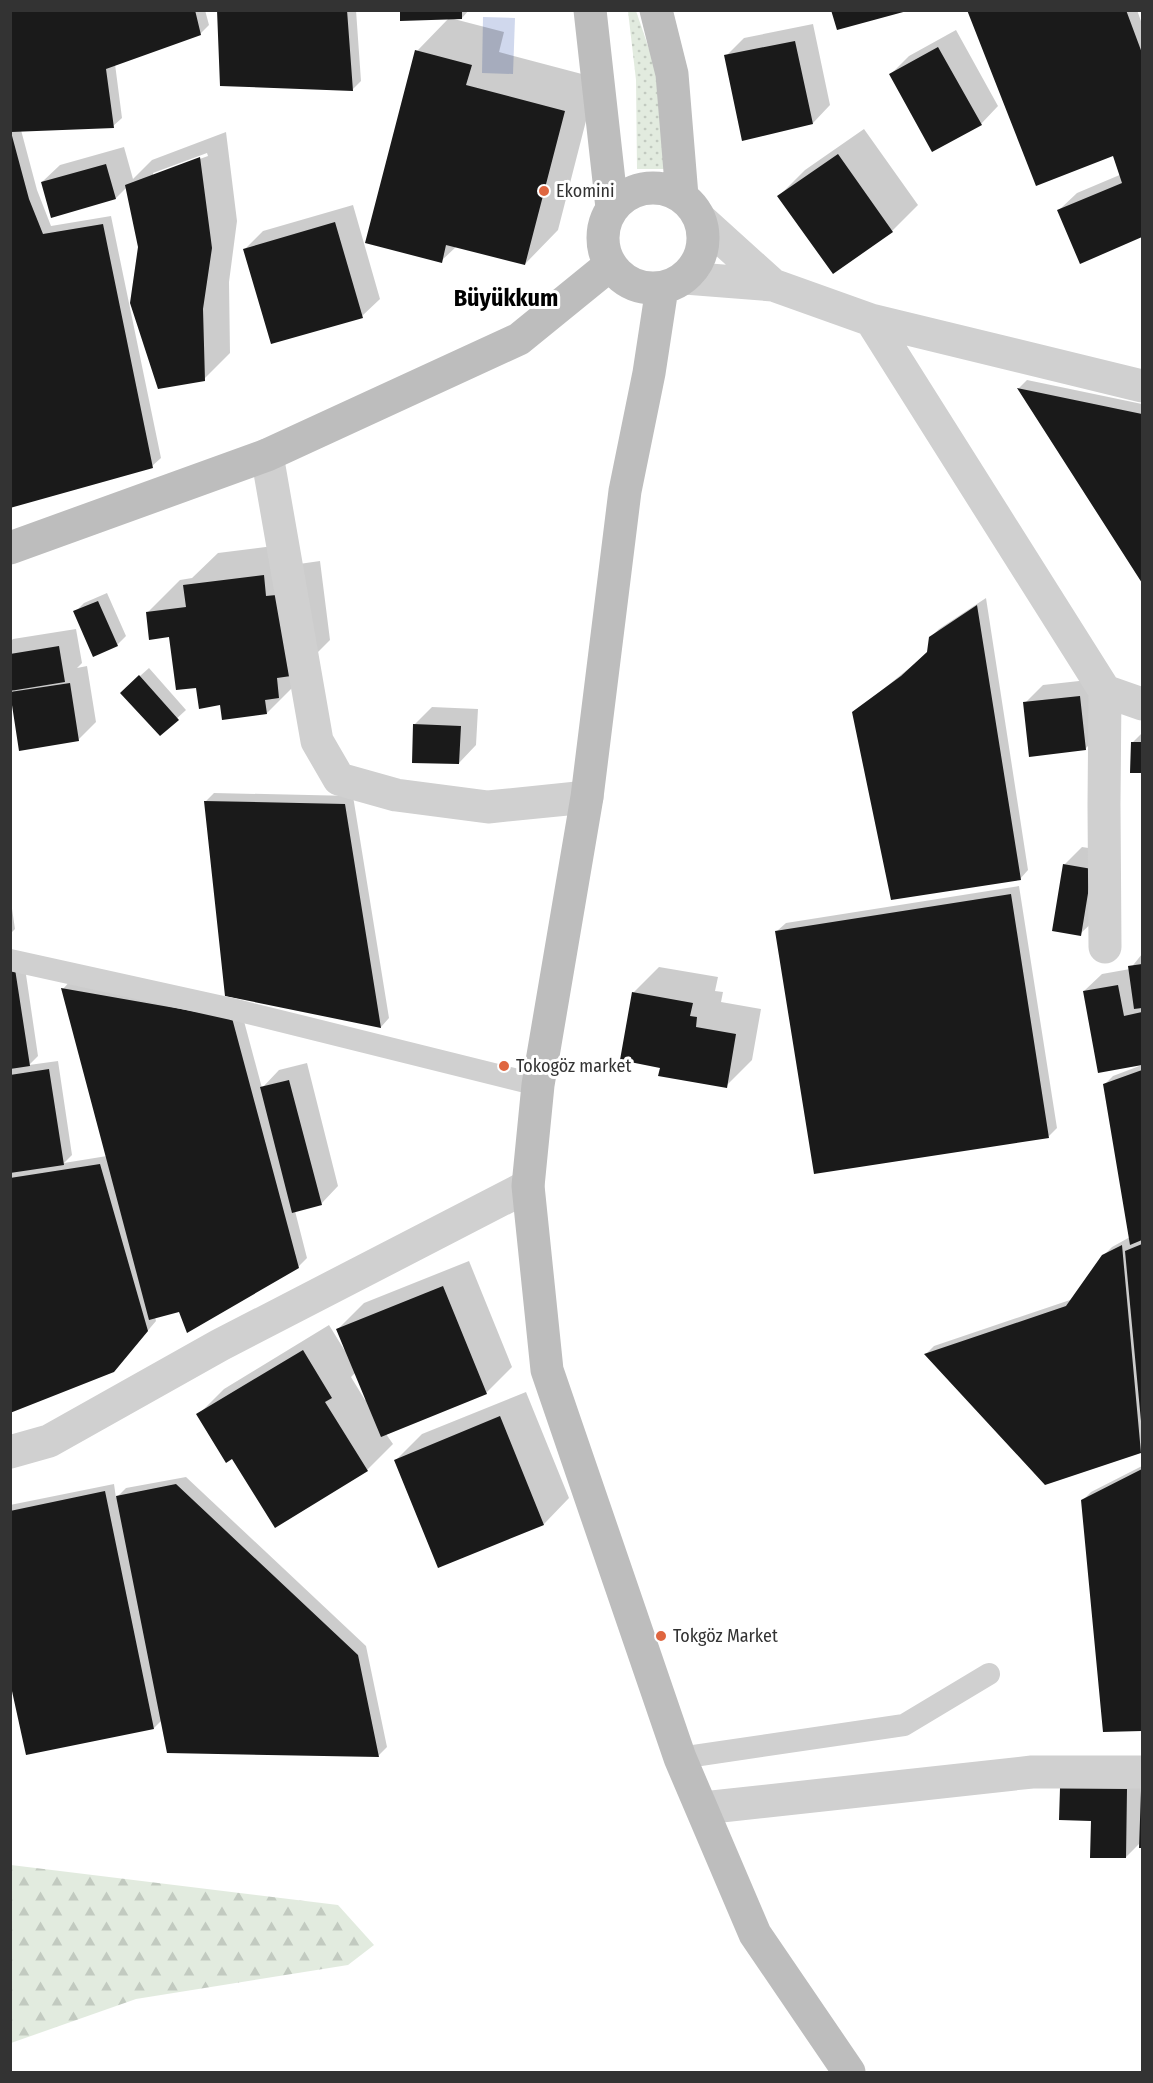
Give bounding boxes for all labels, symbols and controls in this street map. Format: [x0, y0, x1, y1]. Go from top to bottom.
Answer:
place label: Ekomini [556, 180, 615, 202]
marker: Ekomini [537, 184, 551, 198]
district label: Büyükkum [454, 284, 558, 312]
place label: Tokogöz market [516, 1055, 631, 1077]
marker: Tokogöz market [497, 1059, 511, 1073]
place label: Tokgöz Market [673, 1625, 778, 1647]
marker: Tokgöz Market [654, 1629, 668, 1643]

